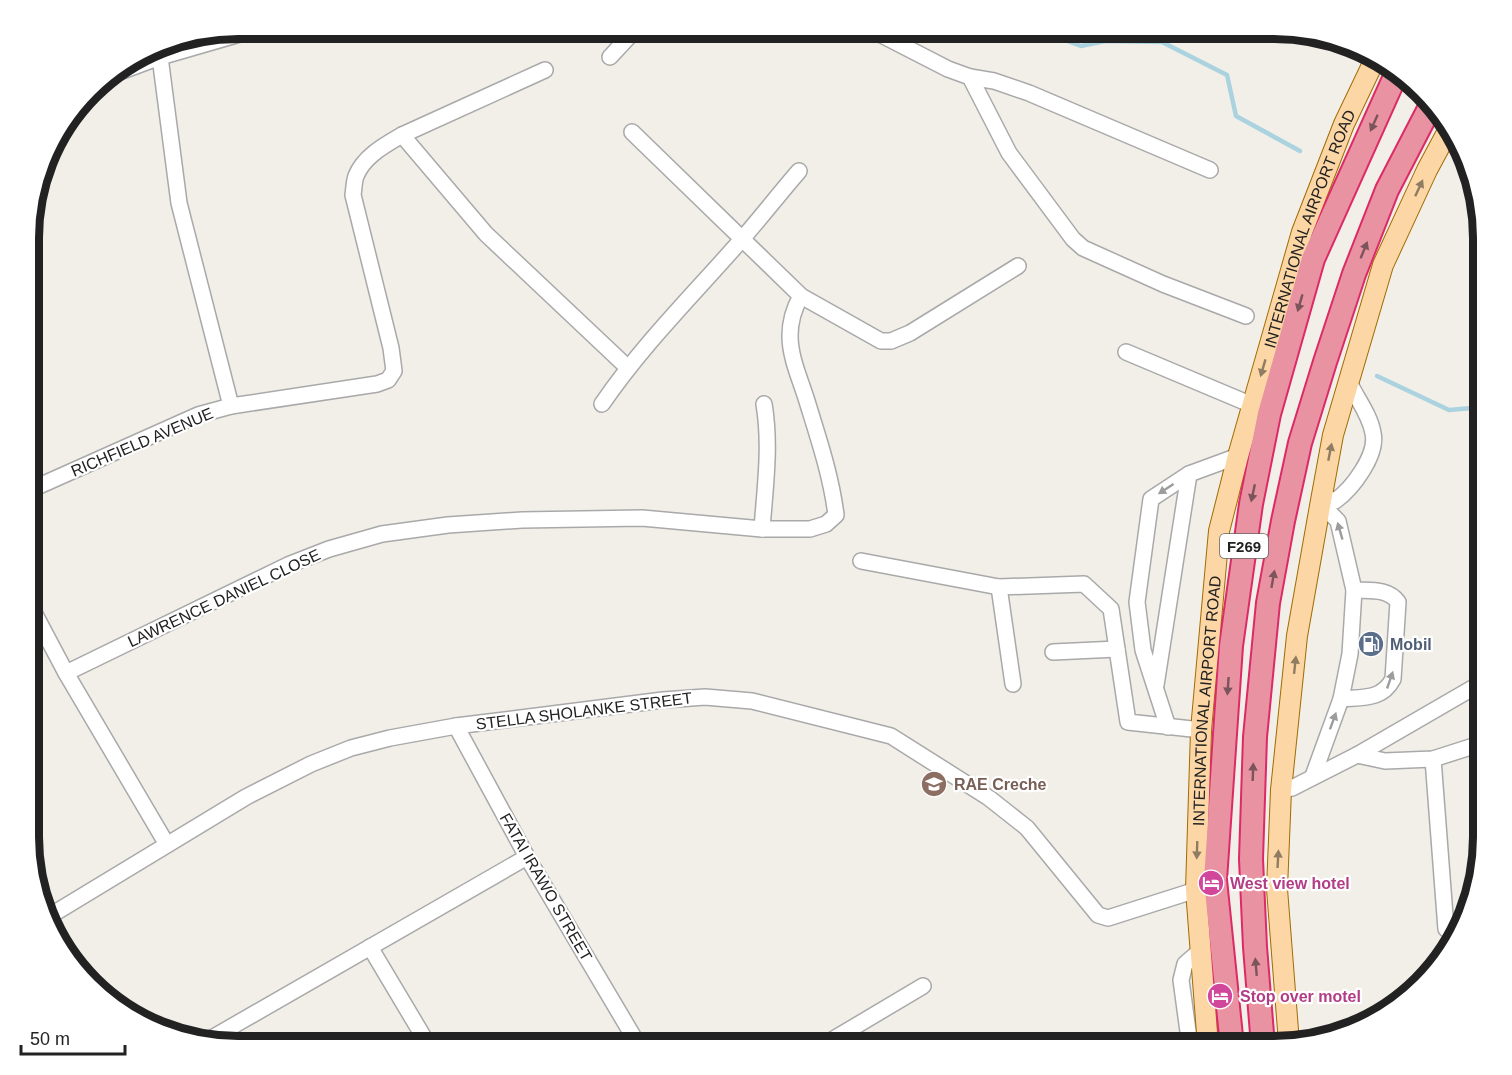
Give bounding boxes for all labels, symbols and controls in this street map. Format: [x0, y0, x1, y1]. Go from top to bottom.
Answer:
street label: INTERNATIONAL AIRPORT ROAD [1261, 107, 1358, 350]
one-way arrow [1369, 115, 1379, 133]
one-way arrow [1414, 180, 1423, 197]
one-way arrow [1359, 240, 1369, 258]
one-way arrow [1295, 294, 1304, 312]
one-way arrow [1258, 359, 1267, 377]
street label: RICHFIELD AVENUE [68, 404, 216, 480]
one-way arrow [1326, 442, 1335, 461]
one-way arrow [1248, 483, 1257, 502]
one-way arrow [1158, 484, 1174, 495]
one-way arrow [1335, 521, 1344, 539]
road number: F269 [1220, 534, 1268, 558]
street label: LAWRENCE DANIEL CLOSE [125, 546, 323, 650]
one-way arrow [1269, 569, 1278, 588]
street label: INTERNATIONAL AIRPORT ROAD [1190, 575, 1223, 826]
fuel station icon: Mobil [1356, 629, 1386, 659]
place label: Mobil [1390, 636, 1432, 653]
one-way arrow [1290, 655, 1299, 674]
one-way arrow [1386, 670, 1396, 688]
one-way arrow [1223, 676, 1232, 695]
street label: STELLA SHOLANKE STREET [475, 689, 693, 733]
one-way arrow [1328, 712, 1338, 730]
one-way arrow [1249, 763, 1258, 782]
school or university icon: RAE Creche [919, 769, 949, 799]
place label: RAE Creche [954, 776, 1047, 793]
street label: FATAI IRAWO STREET [497, 810, 595, 964]
one-way arrow [1193, 841, 1202, 860]
one-way arrow [1274, 849, 1283, 868]
hotel icon: West view hotel [1196, 868, 1226, 898]
place label: West view hotel [1230, 875, 1350, 892]
one-way arrow [1251, 958, 1261, 977]
hotel icon: Stop over motel [1205, 981, 1235, 1011]
place label: Stop over motel [1240, 988, 1361, 1005]
scale bar [21, 1018, 124, 1056]
text: 50 m [30, 1029, 70, 1049]

